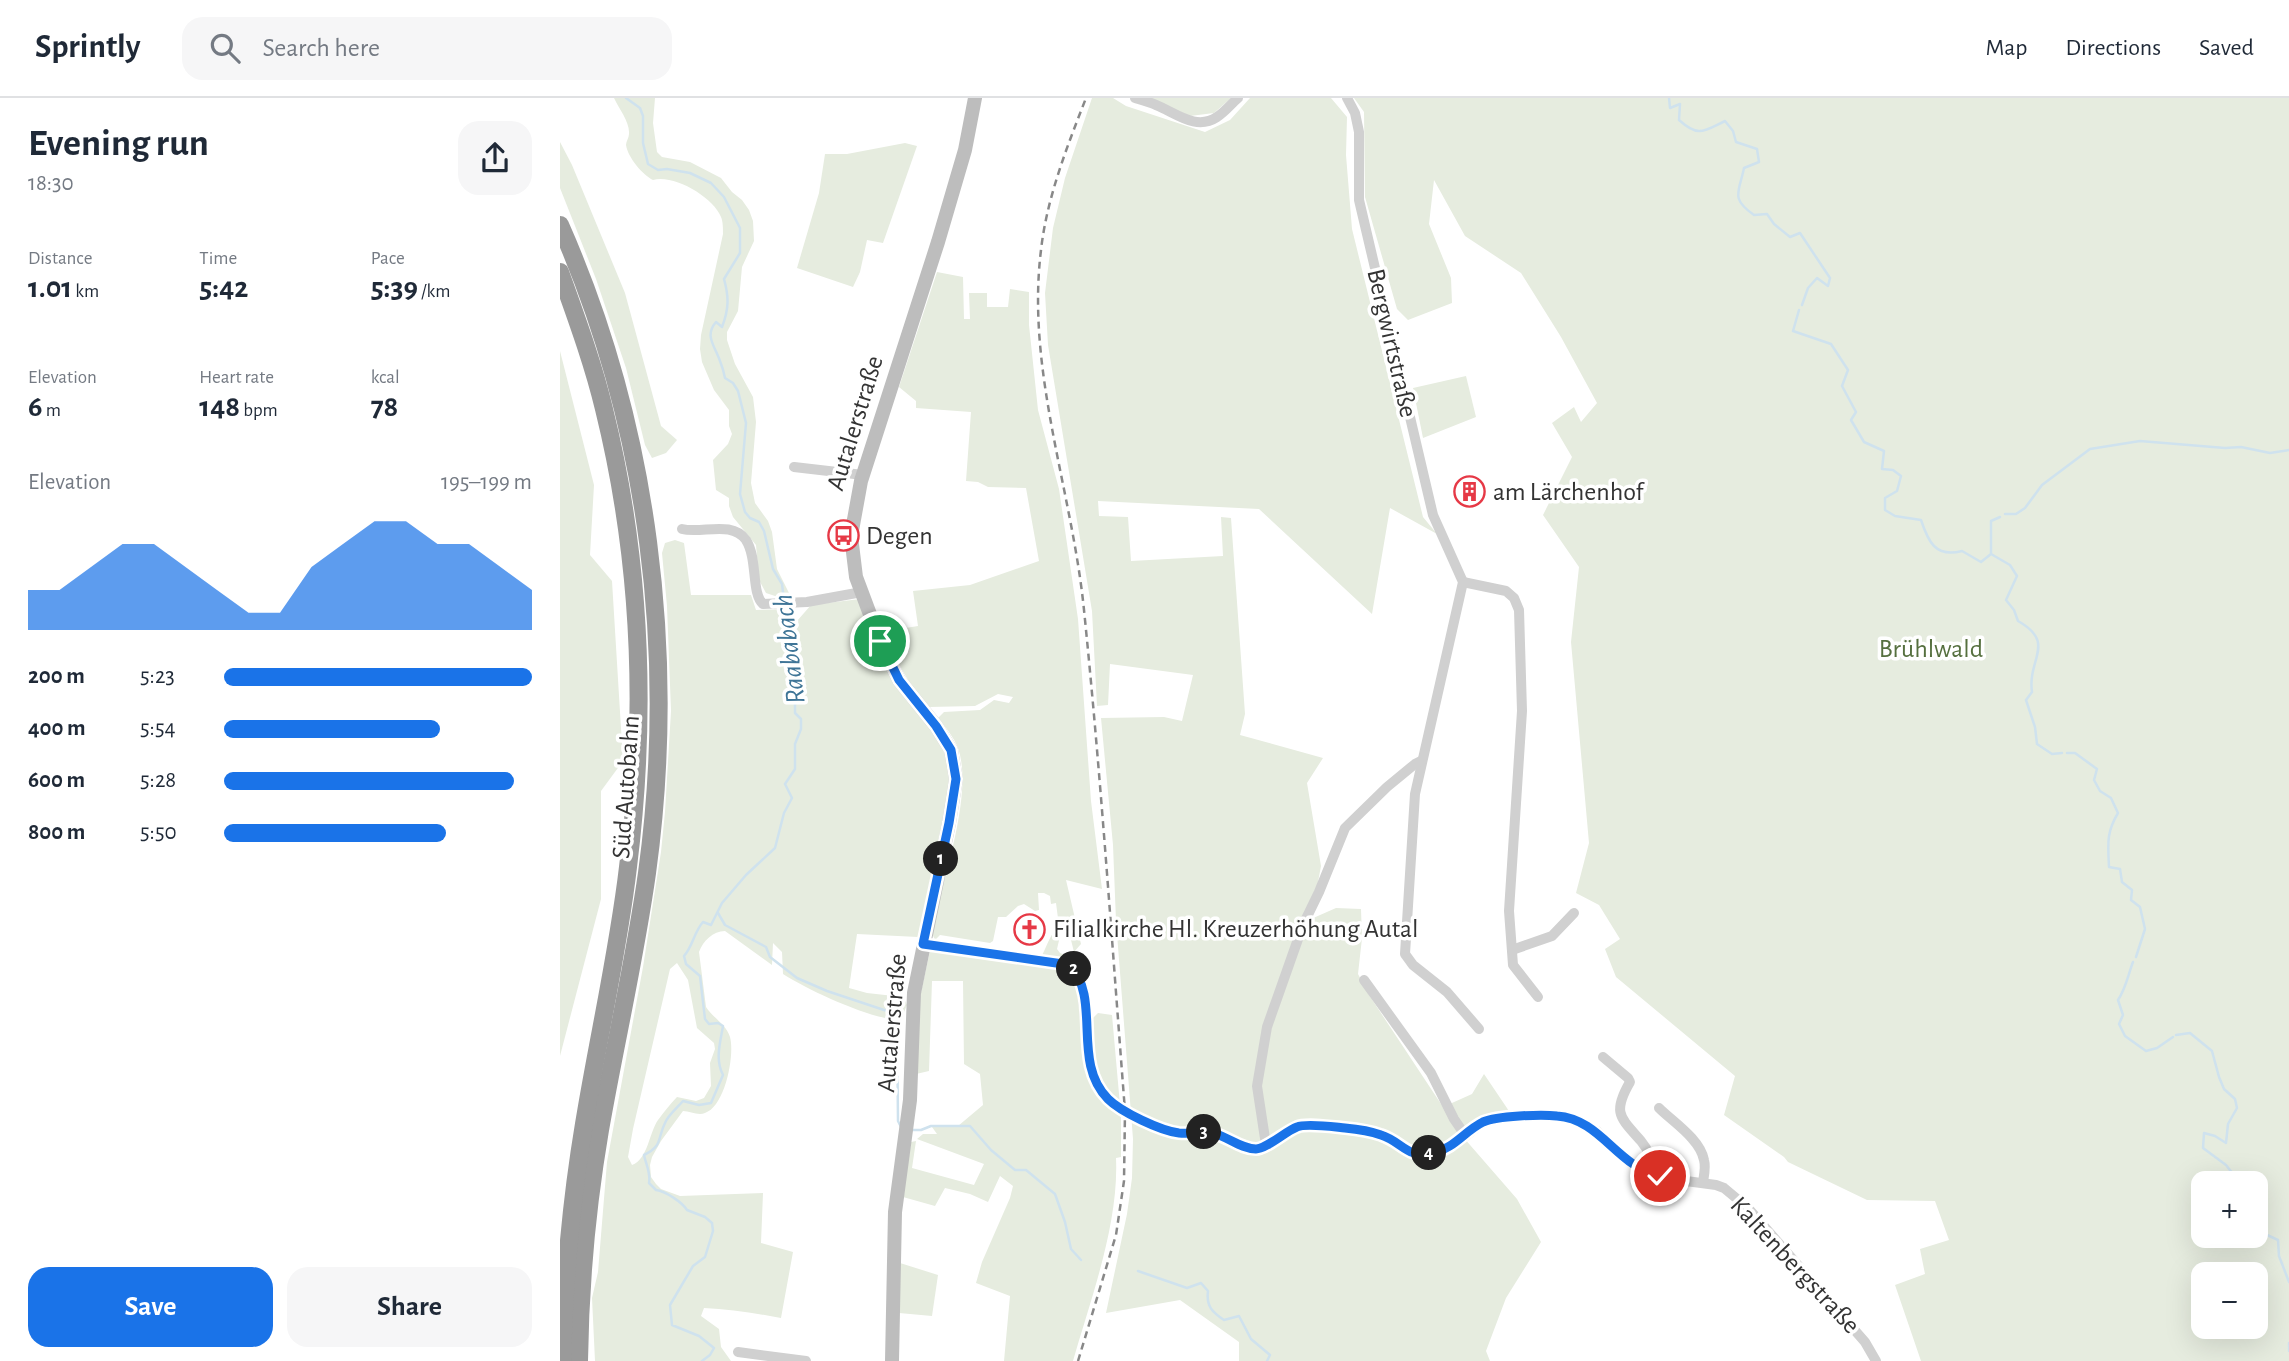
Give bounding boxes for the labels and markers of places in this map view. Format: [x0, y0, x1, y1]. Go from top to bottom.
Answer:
building icon: am Lärchenhof [1453, 475, 1487, 509]
place label: am Lärchenhof [1493, 479, 1645, 505]
bus stop icon: Degen [826, 519, 860, 553]
place label: Degen [866, 523, 933, 549]
pin [850, 611, 910, 671]
pin: 1 [924, 842, 958, 876]
church icon: Filialkirche Hl. Kreuzerhöhung Autal [1013, 912, 1047, 946]
place label: Filialkirche Hl. Kreuzerhöhung Autal [1053, 916, 1418, 942]
pin: 2 [1056, 952, 1092, 986]
pin: 3 [1186, 1114, 1222, 1150]
pin: 4 [1412, 1136, 1446, 1170]
pin [1630, 1146, 1690, 1206]

